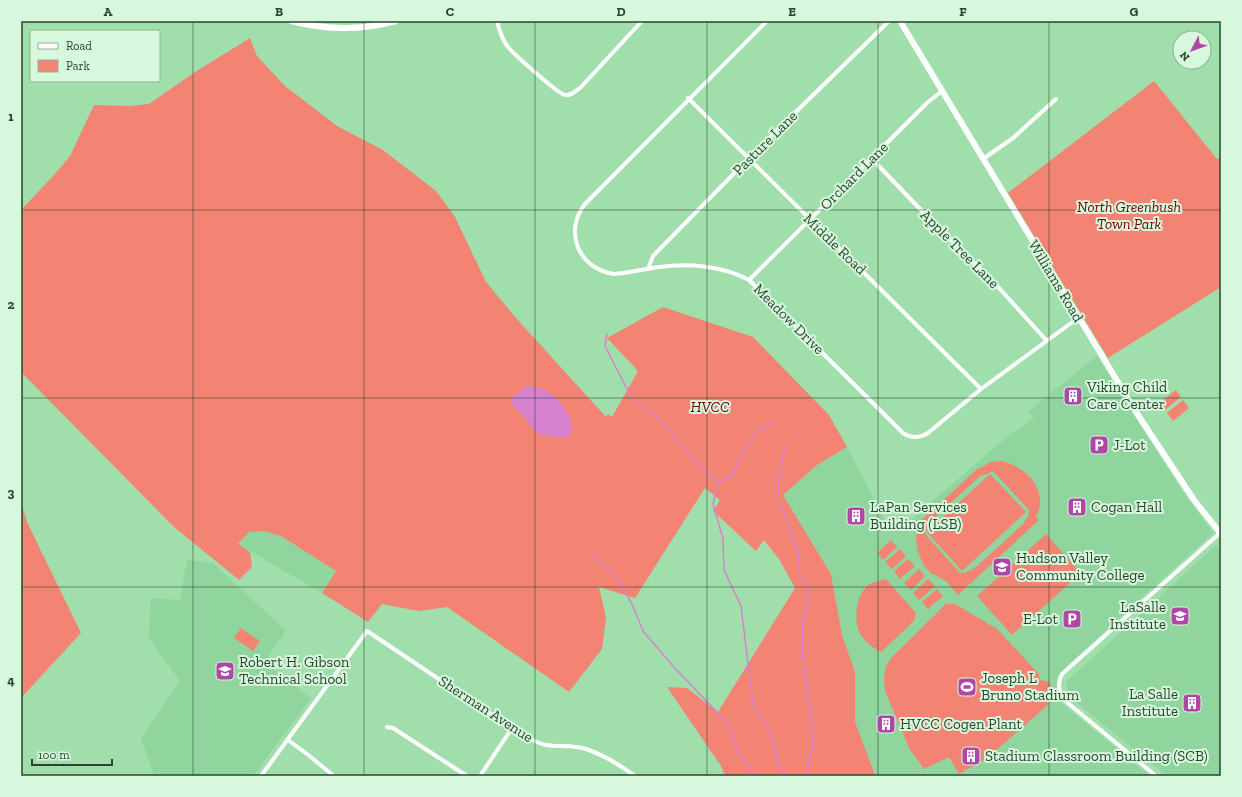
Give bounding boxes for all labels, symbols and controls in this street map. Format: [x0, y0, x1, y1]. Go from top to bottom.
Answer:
text: A [104, 4, 113, 19]
text: B [275, 4, 283, 19]
text: C [446, 4, 454, 19]
text: D [616, 4, 626, 19]
text: E [788, 4, 796, 19]
text: F [959, 4, 967, 19]
text: G [1130, 4, 1139, 19]
legend [30, 30, 160, 82]
north arrow [1172, 30, 1212, 70]
text: Road [66, 39, 92, 53]
text: N [1177, 48, 1192, 64]
text: Park [66, 59, 91, 73]
street label: Pasture Lane [729, 107, 801, 179]
text: 1 [8, 109, 14, 124]
street label: Orchard Lane [816, 138, 892, 214]
park label: North Greenbush Town Park [1077, 198, 1181, 233]
street label: Apple Tree Lane [917, 206, 1003, 292]
street label: Middle Road [800, 210, 871, 279]
street label: Williams Road [1024, 237, 1088, 326]
street label: Meadow Drive [750, 280, 828, 358]
text: 2 [8, 297, 15, 312]
place label: Viking Child Care Center [1086, 378, 1168, 413]
building icon: Viking Child Care Center [1062, 385, 1084, 407]
park label: HVCC [690, 398, 730, 416]
parking icon: J-Lot [1088, 434, 1110, 456]
place label: J-Lot [1113, 436, 1146, 454]
text: 3 [8, 485, 15, 500]
building icon: Cogan Hall [1066, 496, 1088, 518]
place label: LaPan Services Building (LSB) [870, 498, 967, 533]
place label: Cogan Hall [1091, 498, 1162, 516]
building icon: LaPan Services Building (LSB) [845, 505, 867, 527]
place label: Hudson Valley Community College [1016, 549, 1144, 584]
school or university icon: Hudson Valley Community College [991, 556, 1013, 578]
place label: LaSalle Institute [1110, 598, 1166, 633]
school or university icon: LaSalle Institute [1169, 605, 1191, 627]
parking icon: E-Lot [1061, 608, 1083, 630]
place label: E-Lot [1023, 610, 1058, 628]
place label: Robert H. Gibson Technical School [239, 653, 350, 688]
school or university icon: Robert H. Gibson Technical School [214, 660, 236, 682]
place label: Joseph L Bruno Stadium [981, 669, 1079, 704]
street label: Sherman Avenue [435, 672, 537, 746]
text: 4 [7, 673, 15, 688]
sports icon: Joseph L Bruno Stadium [956, 676, 978, 698]
place label: La Salle Institute [1122, 685, 1178, 720]
building icon: La Salle Institute [1181, 692, 1203, 714]
building icon: HVCC Cogen Plant [875, 713, 897, 735]
place label: HVCC Cogen Plant [900, 715, 1023, 733]
scale bar [32, 741, 112, 767]
building icon: Stadium Classroom Building (SCB) [960, 745, 982, 767]
place label: Stadium Classroom Building (SCB) [985, 747, 1208, 765]
text: 100 m [38, 748, 70, 762]

